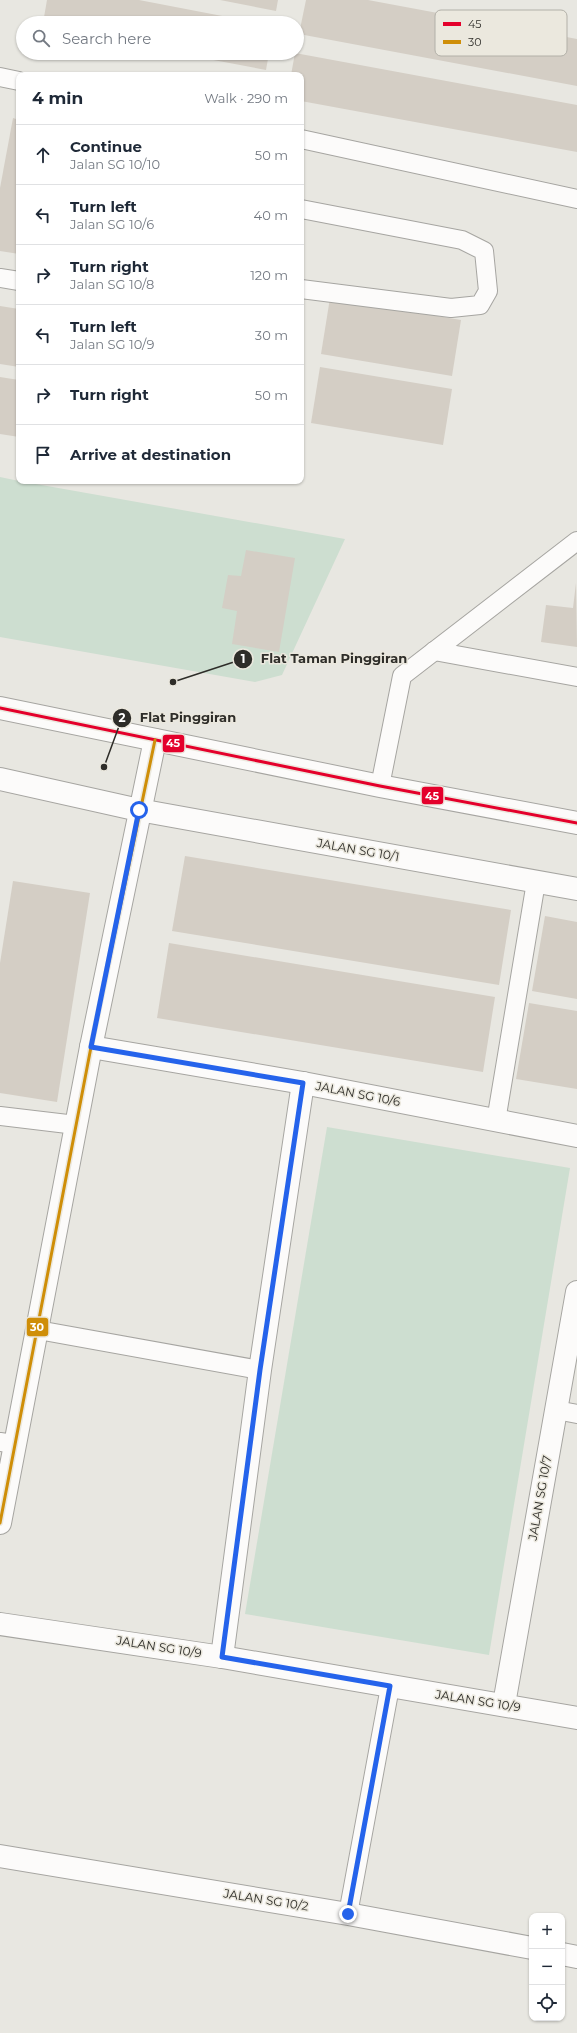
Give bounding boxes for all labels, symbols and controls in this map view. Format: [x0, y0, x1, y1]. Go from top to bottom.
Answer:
legend [435, 10, 567, 56]
search box [16, 16, 304, 60]
text: 45 [468, 17, 481, 31]
icon: search [30, 27, 52, 49]
text: Search here [62, 29, 151, 48]
text: 30 [468, 35, 482, 49]
text: 4 min [32, 88, 83, 108]
text: Walk · 290 m [204, 90, 288, 106]
text: Continue [70, 137, 142, 156]
icon: ahead [32, 144, 54, 166]
text: 50 m [255, 147, 288, 163]
text: Jalan SG 10/10 [70, 156, 160, 172]
text: Turn left [70, 197, 137, 216]
icon: left [32, 204, 54, 226]
text: 40 m [254, 207, 288, 223]
text: Jalan SG 10/6 [70, 216, 154, 232]
text: Turn right [70, 257, 149, 276]
icon: right [32, 264, 54, 286]
text: 120 m [250, 267, 288, 283]
text: Jalan SG 10/8 [70, 276, 154, 292]
text: Turn left [70, 317, 137, 336]
icon: left [32, 324, 54, 346]
text: 30 m [255, 327, 288, 343]
text: Jalan SG 10/9 [70, 336, 154, 352]
icon: right [32, 384, 54, 406]
text: Turn right [70, 385, 149, 404]
text: 50 m [255, 387, 288, 403]
icon: arrive [32, 444, 54, 466]
text: Arrive at destination [70, 445, 231, 464]
callout: Flat Taman Pinggiran [233, 646, 415, 671]
text: Flat Taman Pinggiran [261, 650, 407, 666]
text: 1 [241, 651, 245, 666]
callout: Flat Pinggiran [112, 705, 244, 730]
text: Flat Pinggiran [140, 709, 236, 725]
text: 2 [118, 710, 126, 725]
line badge: 45 [162, 734, 185, 753]
text: 45 [166, 736, 181, 750]
line badge: 45 [421, 786, 444, 805]
text: 45 [425, 789, 440, 803]
route start [130, 801, 148, 819]
street label: JALAN SG 10/1 [315, 835, 401, 864]
street label: JALAN SG 10/6 [314, 1078, 402, 1109]
line badge: 30 [26, 1317, 49, 1337]
text: 30 [29, 1320, 45, 1334]
street label: JALAN SG 10/7 [524, 1454, 554, 1543]
street label: JALAN SG 10/9 [114, 1632, 203, 1661]
street label: JALAN SG 10/9 [433, 1686, 522, 1715]
street label: JALAN SG 10/2 [222, 1885, 310, 1914]
route end [339, 1905, 357, 1923]
map controls [529, 1913, 565, 2021]
button: + [529, 1913, 565, 1949]
button: − [529, 1949, 565, 1985]
button: locate [529, 1985, 565, 2021]

